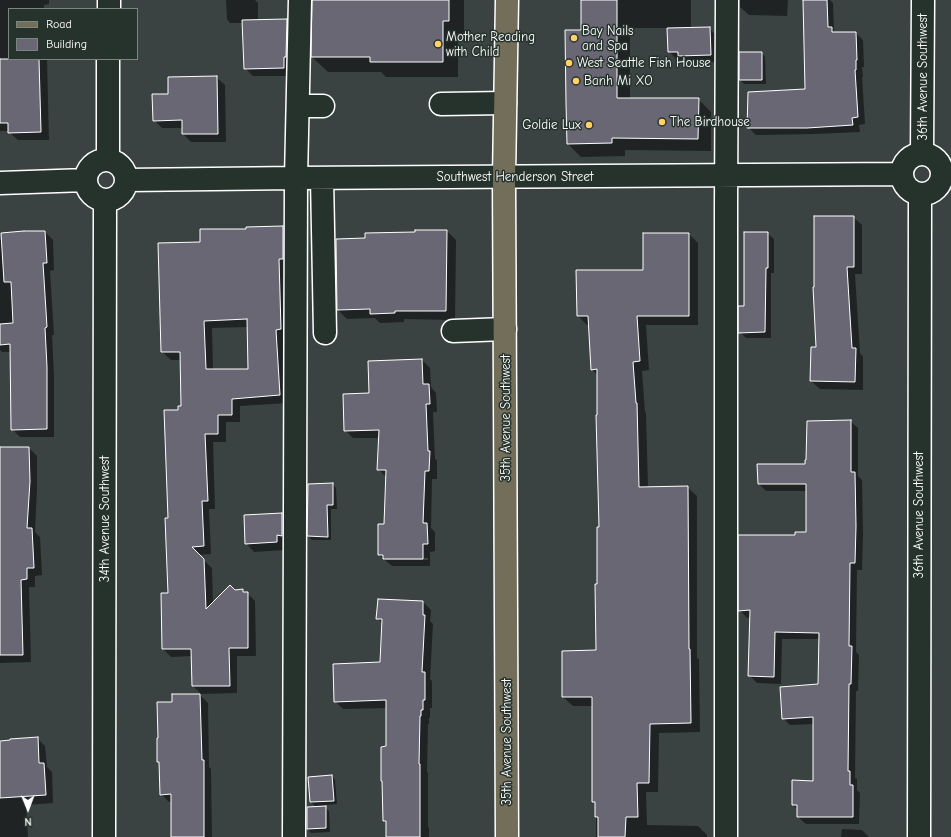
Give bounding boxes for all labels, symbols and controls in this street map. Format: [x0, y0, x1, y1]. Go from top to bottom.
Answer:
legend [8, 8, 138, 60]
street label: 36th Avenue Southwest [915, 13, 931, 141]
text: Road [46, 17, 72, 31]
place label: Bay Nails and Spa [582, 23, 633, 54]
place label: Mother Reading with Child [446, 29, 535, 60]
marker: Bay Nails and Spa [569, 33, 579, 43]
text: Building [46, 37, 87, 51]
marker: Mother Reading with Child [433, 39, 443, 49]
place label: West Seattle Fish House [577, 55, 711, 71]
marker: West Seattle Fish House [564, 58, 574, 68]
place label: Banh Mi XO [584, 73, 653, 89]
marker: Banh Mi XO [571, 76, 581, 86]
place label: The Birdhouse [670, 114, 750, 130]
place label: Goldie Lux [522, 117, 581, 133]
marker: The Birdhouse [657, 117, 667, 127]
marker: Goldie Lux [584, 120, 594, 130]
street label: Southwest Henderson Street [437, 169, 593, 185]
street label: 35th Avenue Southwest [498, 354, 514, 482]
street label: 36th Avenue Southwest [911, 451, 927, 579]
street label: 34th Avenue Southwest [97, 456, 113, 582]
street label: 35th Avenue Southwest [499, 678, 515, 806]
north arrow [8, 789, 48, 829]
text: N [25, 815, 32, 828]

